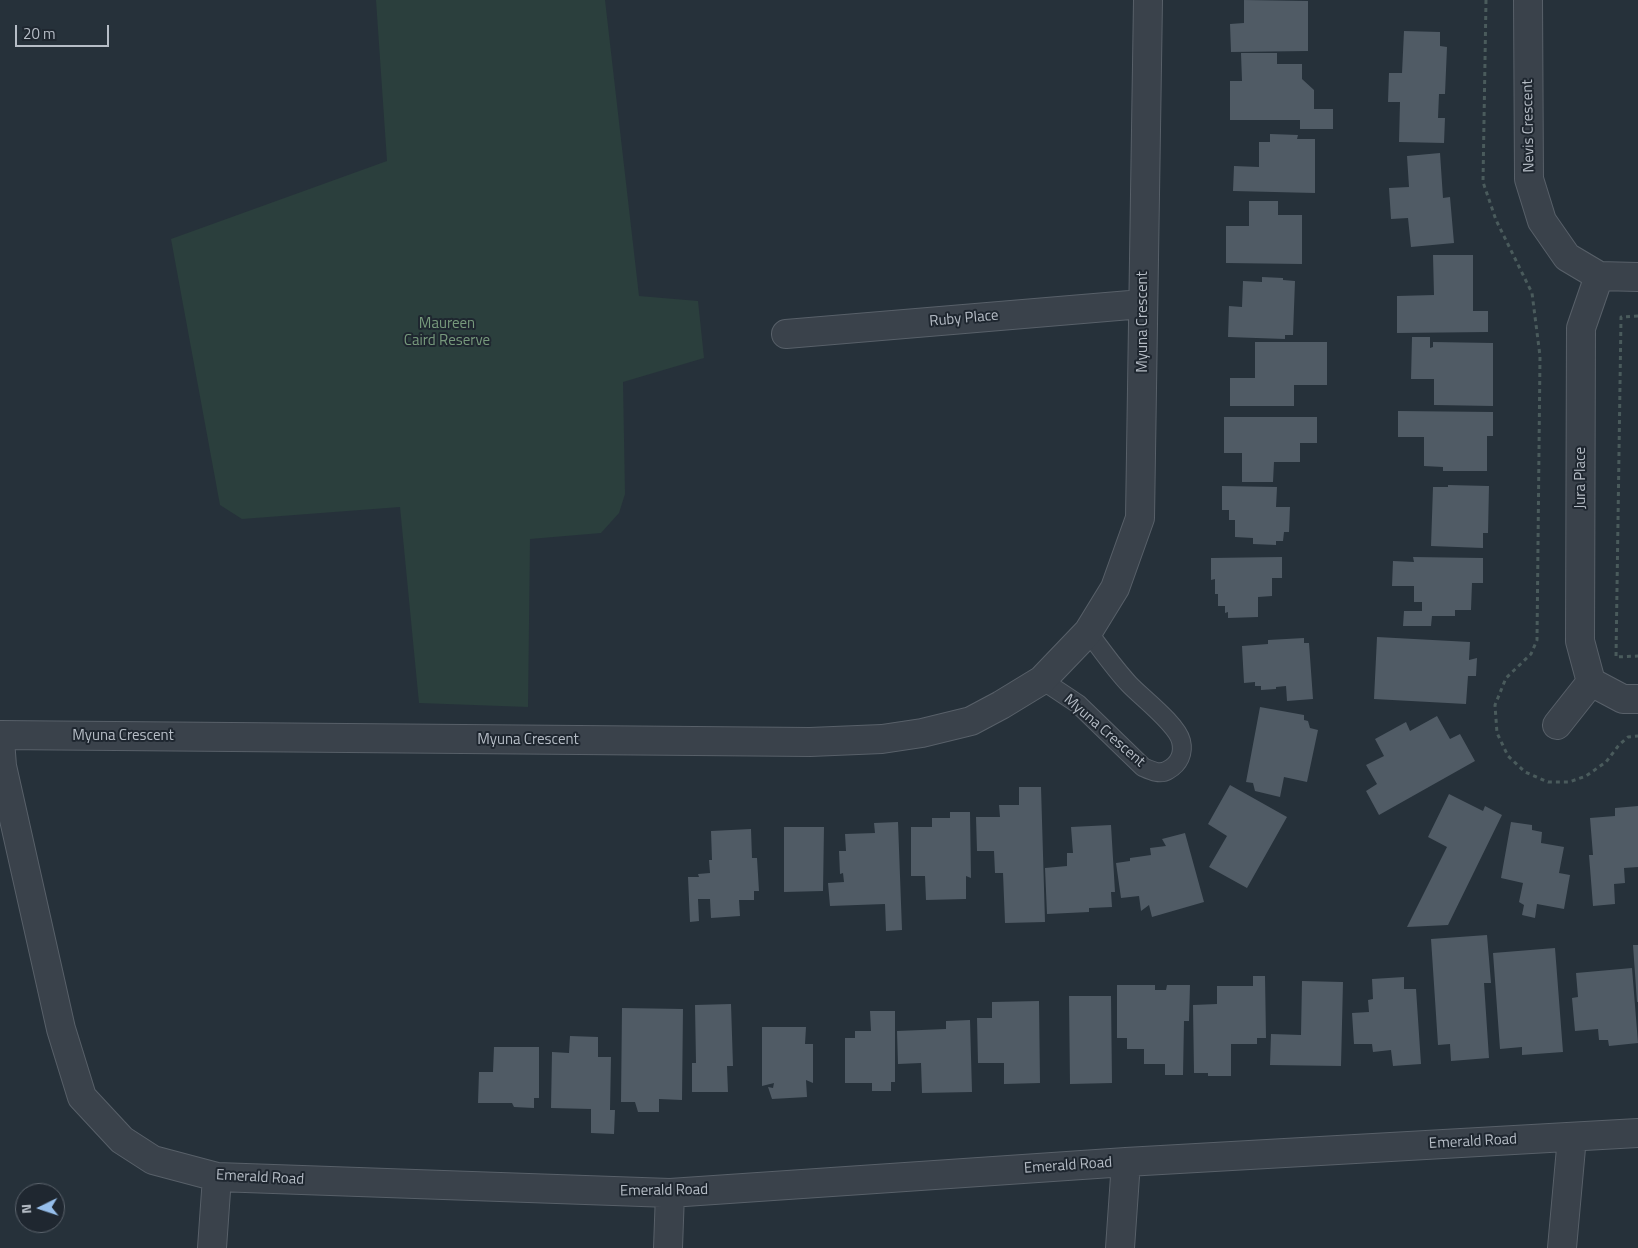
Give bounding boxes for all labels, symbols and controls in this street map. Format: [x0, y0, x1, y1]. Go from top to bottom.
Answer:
scale bar [18, 15, 111, 47]
text: 20 m [23, 22, 56, 45]
street label: Nevis Crescent [1519, 79, 1539, 173]
street label: Myuna Crescent [1134, 271, 1152, 373]
street label: Ruby Place [929, 307, 999, 331]
park label: Maureen Caird Reserve [404, 315, 490, 350]
street label: Jura Place [1572, 447, 1590, 509]
street label: Myuna Crescent [1060, 691, 1148, 771]
street label: Myuna Crescent [72, 727, 174, 745]
street label: Myuna Crescent [477, 731, 579, 749]
street label: Emerald Road [1428, 1131, 1518, 1153]
street label: Emerald Road [1023, 1154, 1113, 1178]
street label: Emerald Road [215, 1167, 305, 1189]
street label: Emerald Road [620, 1181, 708, 1201]
north arrow [15, 1183, 65, 1233]
text: N [15, 1203, 36, 1215]

